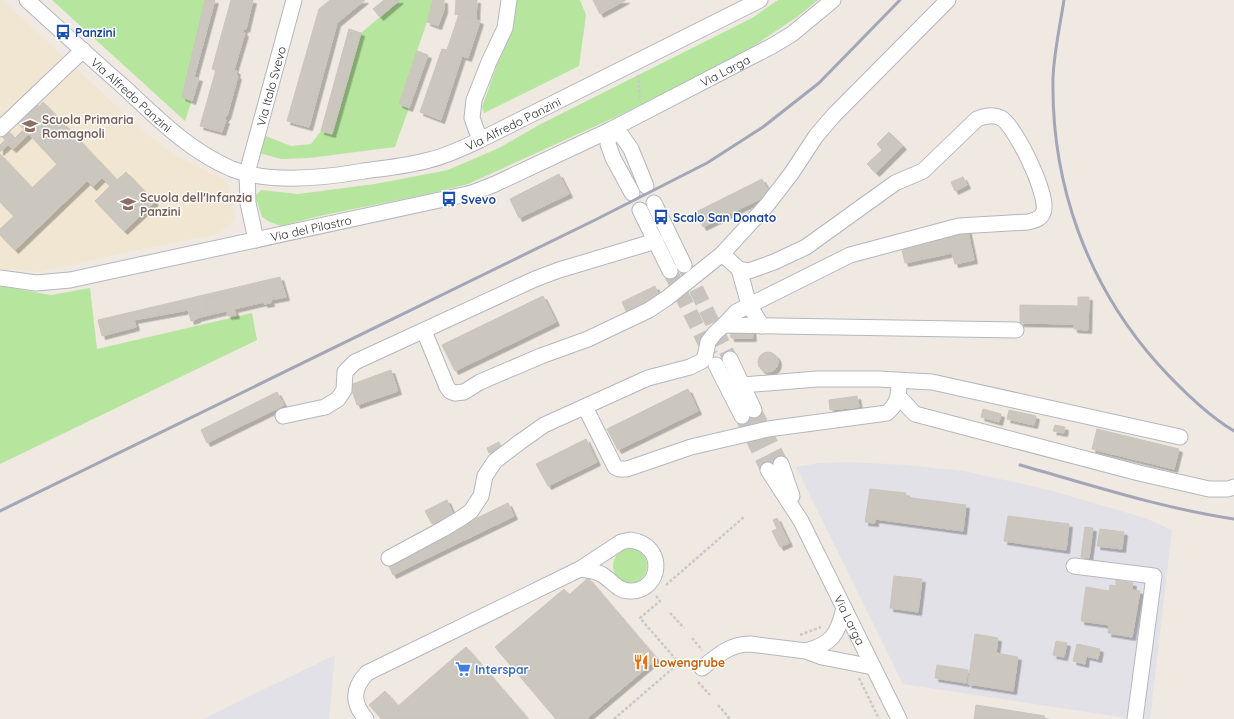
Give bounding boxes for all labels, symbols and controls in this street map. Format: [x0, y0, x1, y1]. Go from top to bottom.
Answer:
bus stop icon: Panzini [54, 23, 72, 41]
place label: Panzini [75, 25, 116, 40]
street label: Via Italo Svevo [253, 44, 289, 128]
street label: Via Larga [698, 51, 752, 89]
street label: Via Alfredo Panzini [88, 54, 175, 135]
street label: Via Alfredo Panzini [463, 93, 563, 153]
place label: Scuola Primaria Romagnoli [42, 112, 134, 141]
school or university icon: Scuola Primaria Romagnoli [21, 117, 39, 135]
place label: Scuola dell'Infanzia Panzini [140, 190, 252, 219]
bus stop icon: Svevo [440, 190, 458, 208]
place label: Svevo [461, 192, 497, 207]
school or university icon: Scuola dell'Infanzia Panzini [119, 195, 137, 213]
bus stop icon: Scalo San Donato [652, 208, 670, 226]
place label: Scalo San Donato [673, 210, 777, 225]
street label: Via del Pilastro [269, 212, 353, 244]
street label: Via Larga [831, 592, 869, 647]
restaurant icon: Lowengrube [632, 653, 650, 671]
place label: Lowengrube [653, 655, 725, 670]
supermarket icon: Interspar [454, 660, 472, 678]
place label: Interspar [475, 662, 529, 677]

